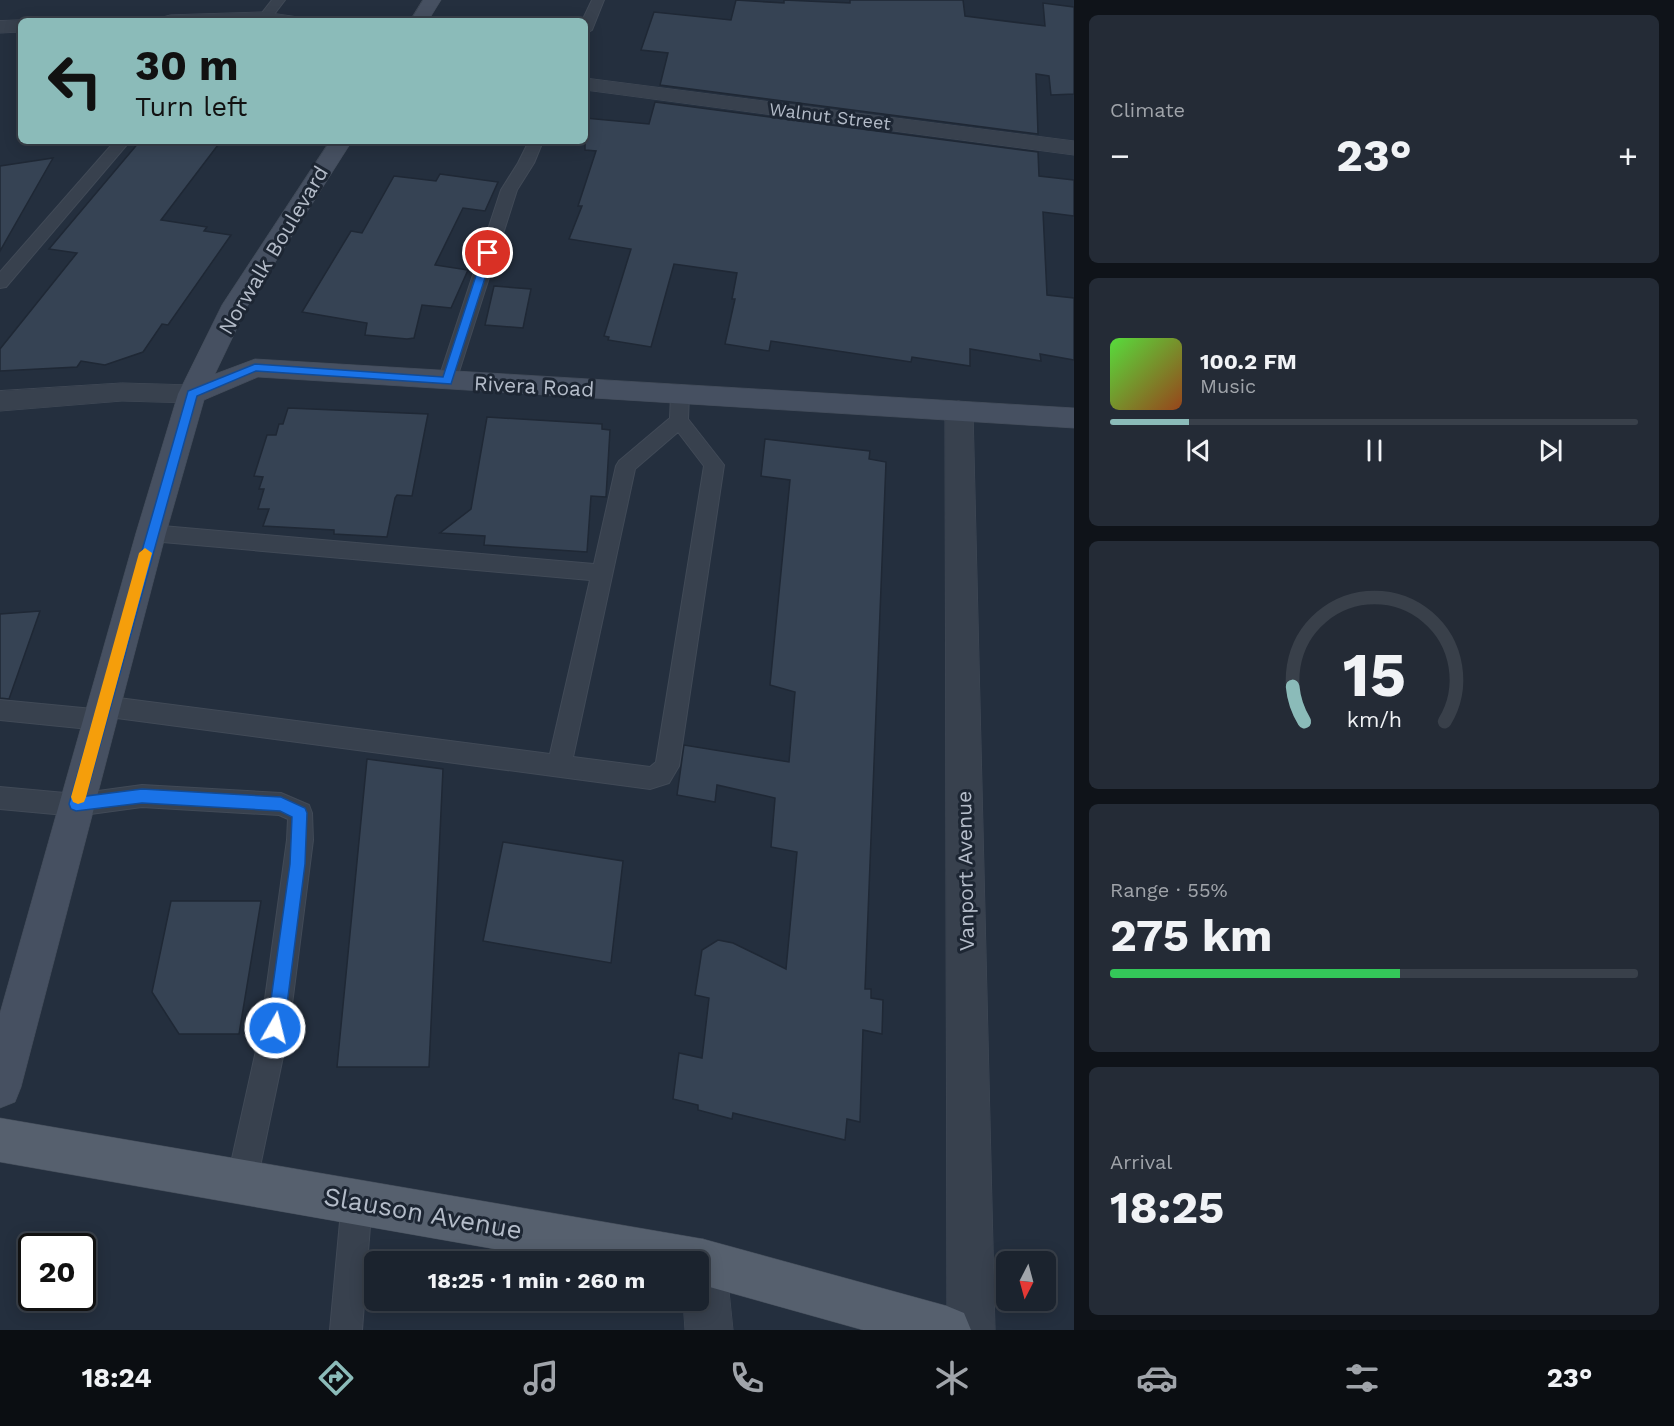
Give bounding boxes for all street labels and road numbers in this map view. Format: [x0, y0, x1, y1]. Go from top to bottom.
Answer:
street label: Walnut Street [768, 98, 892, 134]
street label: Norwalk Boulevard [213, 161, 333, 339]
street label: Rivera Road [473, 370, 595, 402]
street label: Vanport Avenue [951, 791, 979, 951]
street label: Slauson Avenue [322, 1181, 524, 1245]

